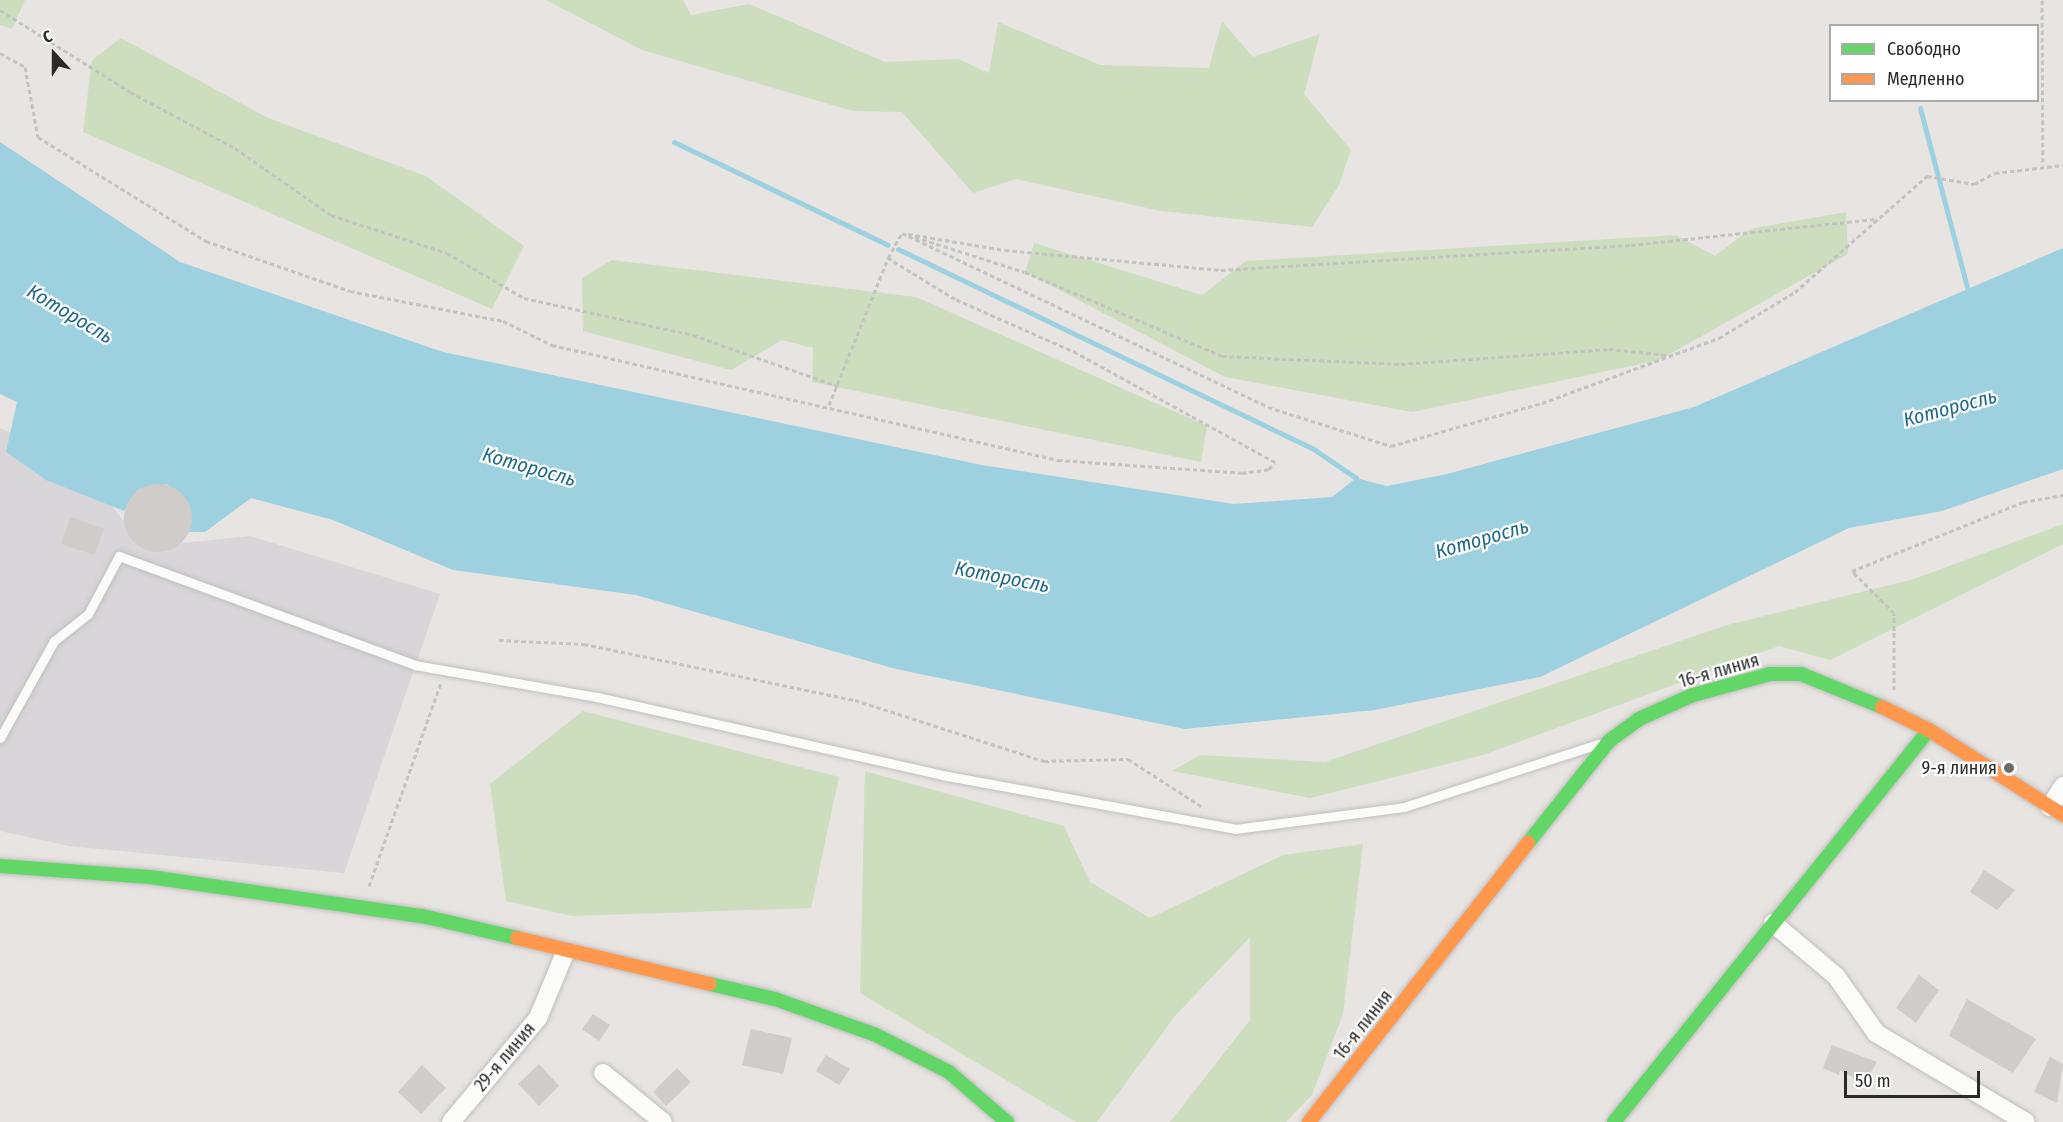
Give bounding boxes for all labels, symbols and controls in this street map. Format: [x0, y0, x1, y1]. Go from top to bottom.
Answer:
north arrow [24, 24, 84, 84]
legend [1829, 24, 2039, 102]
text: С [40, 26, 55, 47]
text: Свободно [1887, 38, 1961, 60]
text: Медленно [1887, 68, 1965, 90]
water label: Которосль [23, 279, 117, 349]
water label: Которосль [1901, 384, 1999, 432]
water label: Которосль [480, 442, 578, 492]
water label: Которосль [1433, 514, 1531, 564]
water label: Которосль [953, 556, 1051, 598]
street label: 16-я линия [1676, 649, 1762, 693]
place label: 9-я линия [1922, 757, 1997, 779]
marker: 9-я линия [2002, 761, 2016, 775]
street label: 16-я линия [1329, 986, 1397, 1064]
street label: 29-я линия [470, 1018, 540, 1096]
scale bar [1847, 1059, 1984, 1097]
text: 50 m [1855, 1070, 1891, 1092]

